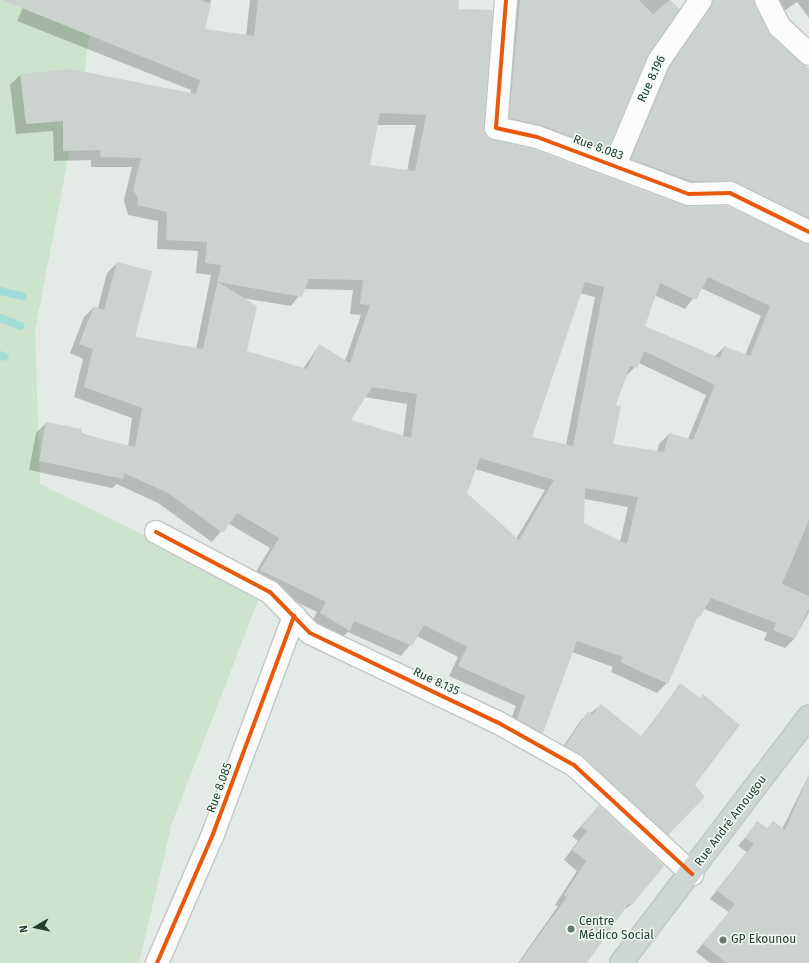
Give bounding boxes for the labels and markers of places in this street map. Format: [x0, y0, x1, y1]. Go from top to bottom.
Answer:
place label: Centre Médico Social [579, 915, 654, 943]
marker: Centre Médico Social [566, 924, 576, 934]
place label: GP Ekounou [731, 933, 796, 947]
marker: GP Ekounou [718, 935, 728, 945]

